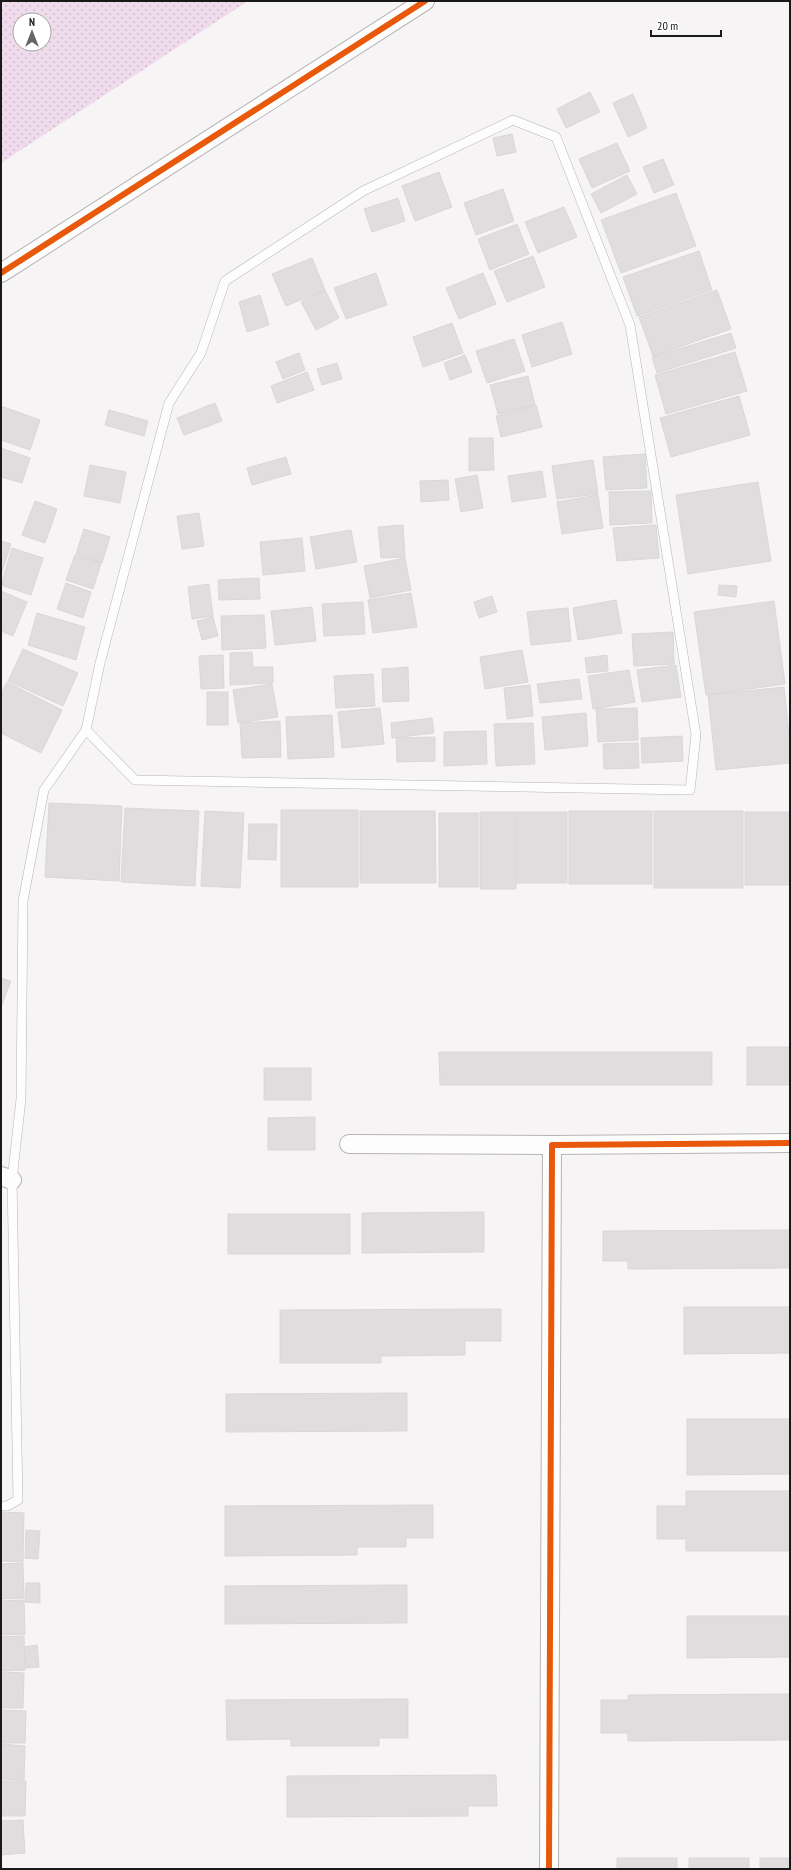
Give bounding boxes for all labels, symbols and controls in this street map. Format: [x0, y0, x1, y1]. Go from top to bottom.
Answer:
north arrow [12, 12, 52, 52]
scale bar [651, 12, 721, 38]
text: N [29, 15, 35, 29]
text: 20 m [657, 18, 678, 33]

